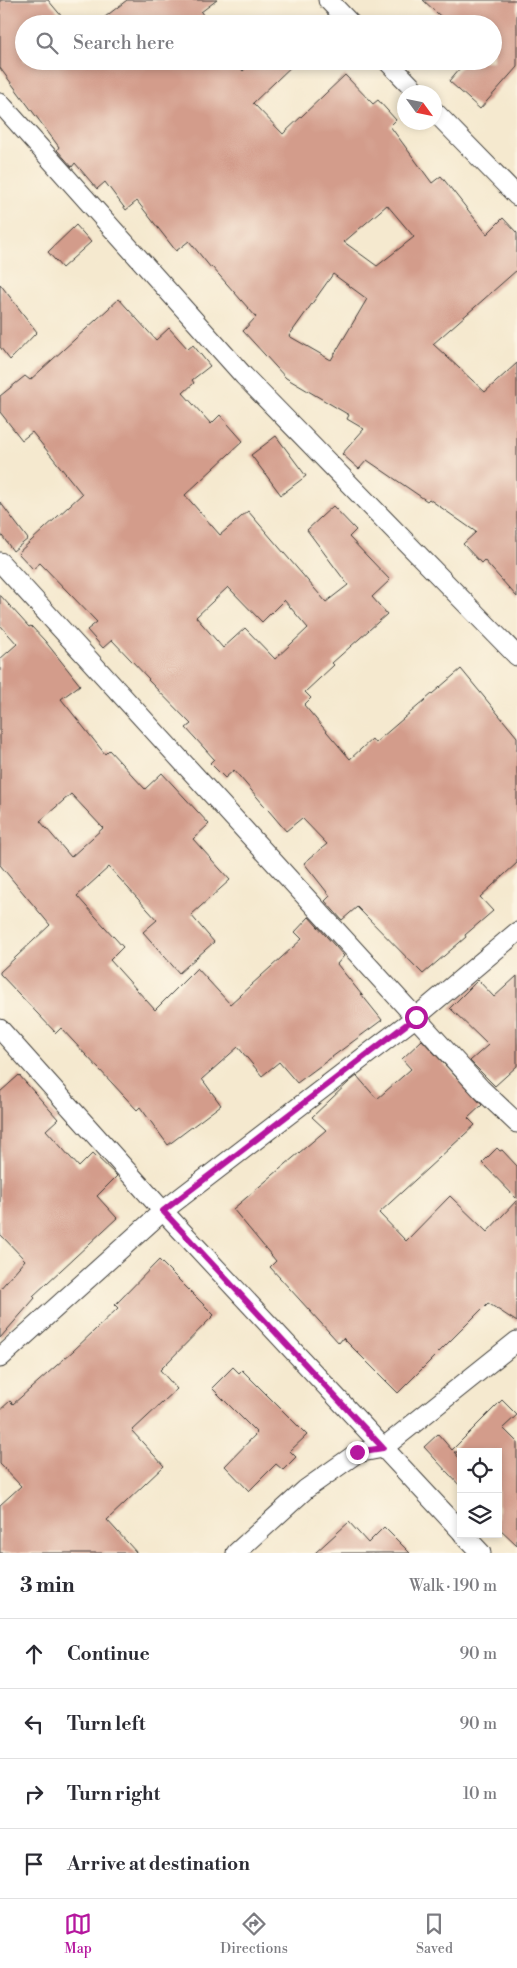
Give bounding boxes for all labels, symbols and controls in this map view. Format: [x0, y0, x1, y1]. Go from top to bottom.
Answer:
search box [15, 15, 502, 70]
icon: search [33, 29, 61, 57]
text: Search here [73, 31, 174, 55]
north arrow [397, 85, 442, 130]
route start [405, 1006, 428, 1029]
route end [346, 1441, 369, 1464]
map controls [457, 1448, 502, 1538]
button: locate [457, 1448, 502, 1493]
button: layers [457, 1493, 502, 1538]
text: 3 min [20, 1573, 75, 1599]
text: Walk · 190 m [409, 1576, 497, 1596]
icon: ahead [20, 1640, 48, 1668]
text: Continue [67, 1642, 150, 1666]
text: 90 m [459, 1644, 497, 1664]
icon: left [20, 1710, 48, 1738]
text: Turn left [67, 1712, 146, 1736]
text: 90 m [459, 1714, 497, 1734]
icon: right [20, 1780, 48, 1808]
text: Turn right [67, 1782, 160, 1806]
text: 10 m [463, 1784, 497, 1804]
icon: arrive [20, 1850, 48, 1878]
text: Arrive at destination [67, 1852, 250, 1876]
tab: Map [64, 1910, 92, 1958]
tab: Directions [220, 1910, 288, 1958]
tab: Saved [416, 1910, 453, 1958]

